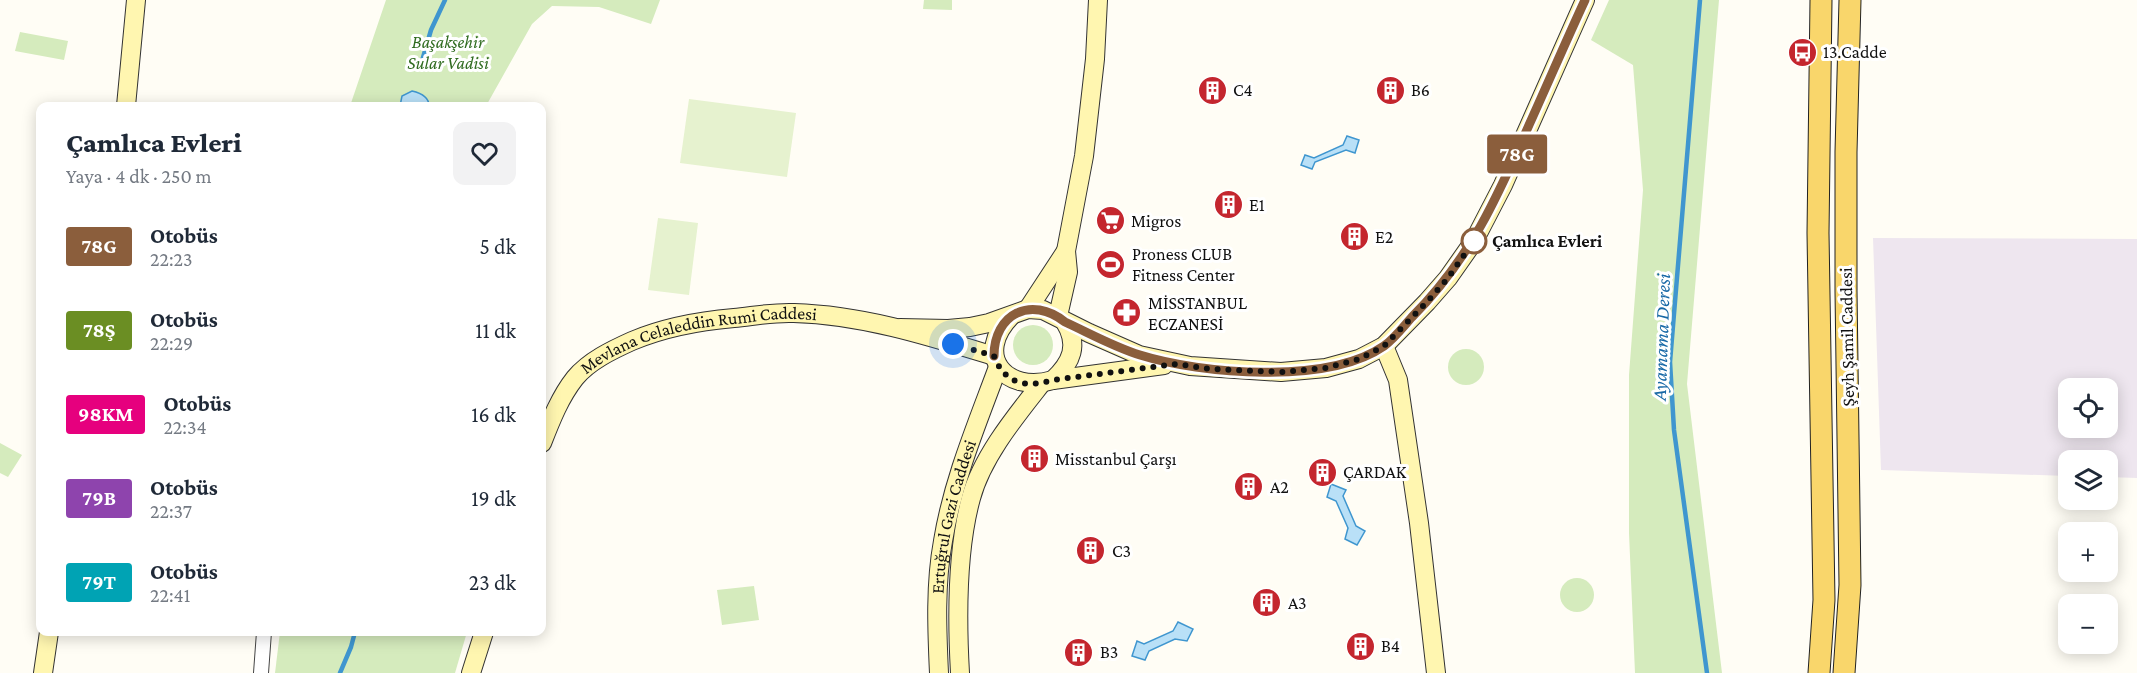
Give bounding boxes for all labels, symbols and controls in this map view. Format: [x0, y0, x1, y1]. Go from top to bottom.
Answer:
park label: Başakşehir Sular Vadisi [407, 32, 489, 73]
bus stop icon: 13.Cadde [1786, 36, 1818, 68]
place label: 13.Cadde [1823, 42, 1887, 62]
building icon: C4 [1196, 74, 1228, 106]
building icon: B6 [1374, 74, 1406, 106]
place label: C4 [1233, 80, 1253, 100]
place label: B6 [1411, 80, 1430, 100]
button: heart [453, 122, 516, 185]
text: Çamlıca Evleri [66, 127, 242, 158]
line badge: 78G [1482, 134, 1552, 174]
text: 78G [1499, 142, 1535, 166]
text: Yaya · 4 dk · 250 m [66, 165, 212, 187]
building icon: E1 [1212, 189, 1244, 221]
place label: E1 [1249, 195, 1265, 215]
supermarket icon: Migros [1094, 205, 1126, 237]
place label: Migros [1131, 211, 1181, 231]
building icon: E2 [1338, 221, 1370, 253]
text: Otobüs [150, 223, 218, 248]
place label: E2 [1375, 227, 1393, 247]
marker: Çamlıca Evleri [1461, 228, 1487, 254]
place label: Çamlıca Evleri [1492, 231, 1603, 251]
text: 78G [81, 234, 117, 258]
text: 5 dk [479, 234, 516, 259]
place label: Proness CLUB Fitness Center [1132, 244, 1235, 285]
text: 22:23 [150, 248, 193, 270]
sports icon: Proness CLUB Fitness Center [1095, 248, 1127, 280]
street label: Şeyh Şamil Caddesi [1836, 267, 1858, 407]
water label: Ayamama Deresi [1648, 272, 1675, 402]
place label: MİSSTANBUL ECZANESİ [1148, 293, 1247, 334]
pharmacy icon: MİSSTANBUL ECZANESİ [1111, 297, 1143, 329]
street label: Mevlana Celaleddin Rumi Caddesi [576, 303, 818, 378]
text: Otobüs [150, 307, 218, 332]
text: 78Ş [83, 318, 115, 342]
text: 11 dk [475, 318, 516, 343]
your location [938, 329, 968, 359]
text: 22:29 [150, 332, 193, 354]
map controls [2058, 378, 2118, 654]
button: locate [2058, 378, 2118, 438]
text: Otobüs [163, 391, 231, 416]
text: 98KM [78, 402, 133, 426]
text: 16 dk [471, 402, 516, 427]
text: 22:34 [163, 416, 207, 438]
street label: Ertuğrul Gazi Caddesi [928, 437, 980, 594]
building icon: Misstanbul Çarşı [1018, 443, 1050, 475]
place label: Misstanbul Çarşı [1055, 449, 1177, 469]
button: layers [2058, 450, 2118, 510]
building icon: ÇARDAK [1306, 456, 1338, 488]
place label: ÇARDAK [1343, 462, 1407, 482]
building icon: A2 [1233, 471, 1265, 503]
text: Otobüs [150, 475, 218, 500]
place label: A2 [1270, 477, 1289, 497]
text: 79B [82, 486, 116, 510]
text: 19 dk [471, 486, 516, 511]
text: 22:37 [150, 500, 192, 522]
button: + [2058, 522, 2118, 582]
building icon: C3 [1075, 535, 1107, 567]
place label: C3 [1112, 541, 1131, 561]
text: Otobüs [150, 559, 218, 584]
text: 79T [82, 570, 116, 594]
text: 23 dk [469, 570, 516, 595]
text: 22:41 [150, 584, 190, 606]
building icon: A3 [1251, 587, 1283, 619]
place label: A3 [1288, 593, 1307, 613]
button: − [2058, 594, 2118, 654]
building icon: B4 [1344, 630, 1376, 662]
building icon: B3 [1063, 636, 1095, 668]
place label: B4 [1381, 636, 1400, 656]
place label: B3 [1100, 642, 1118, 662]

